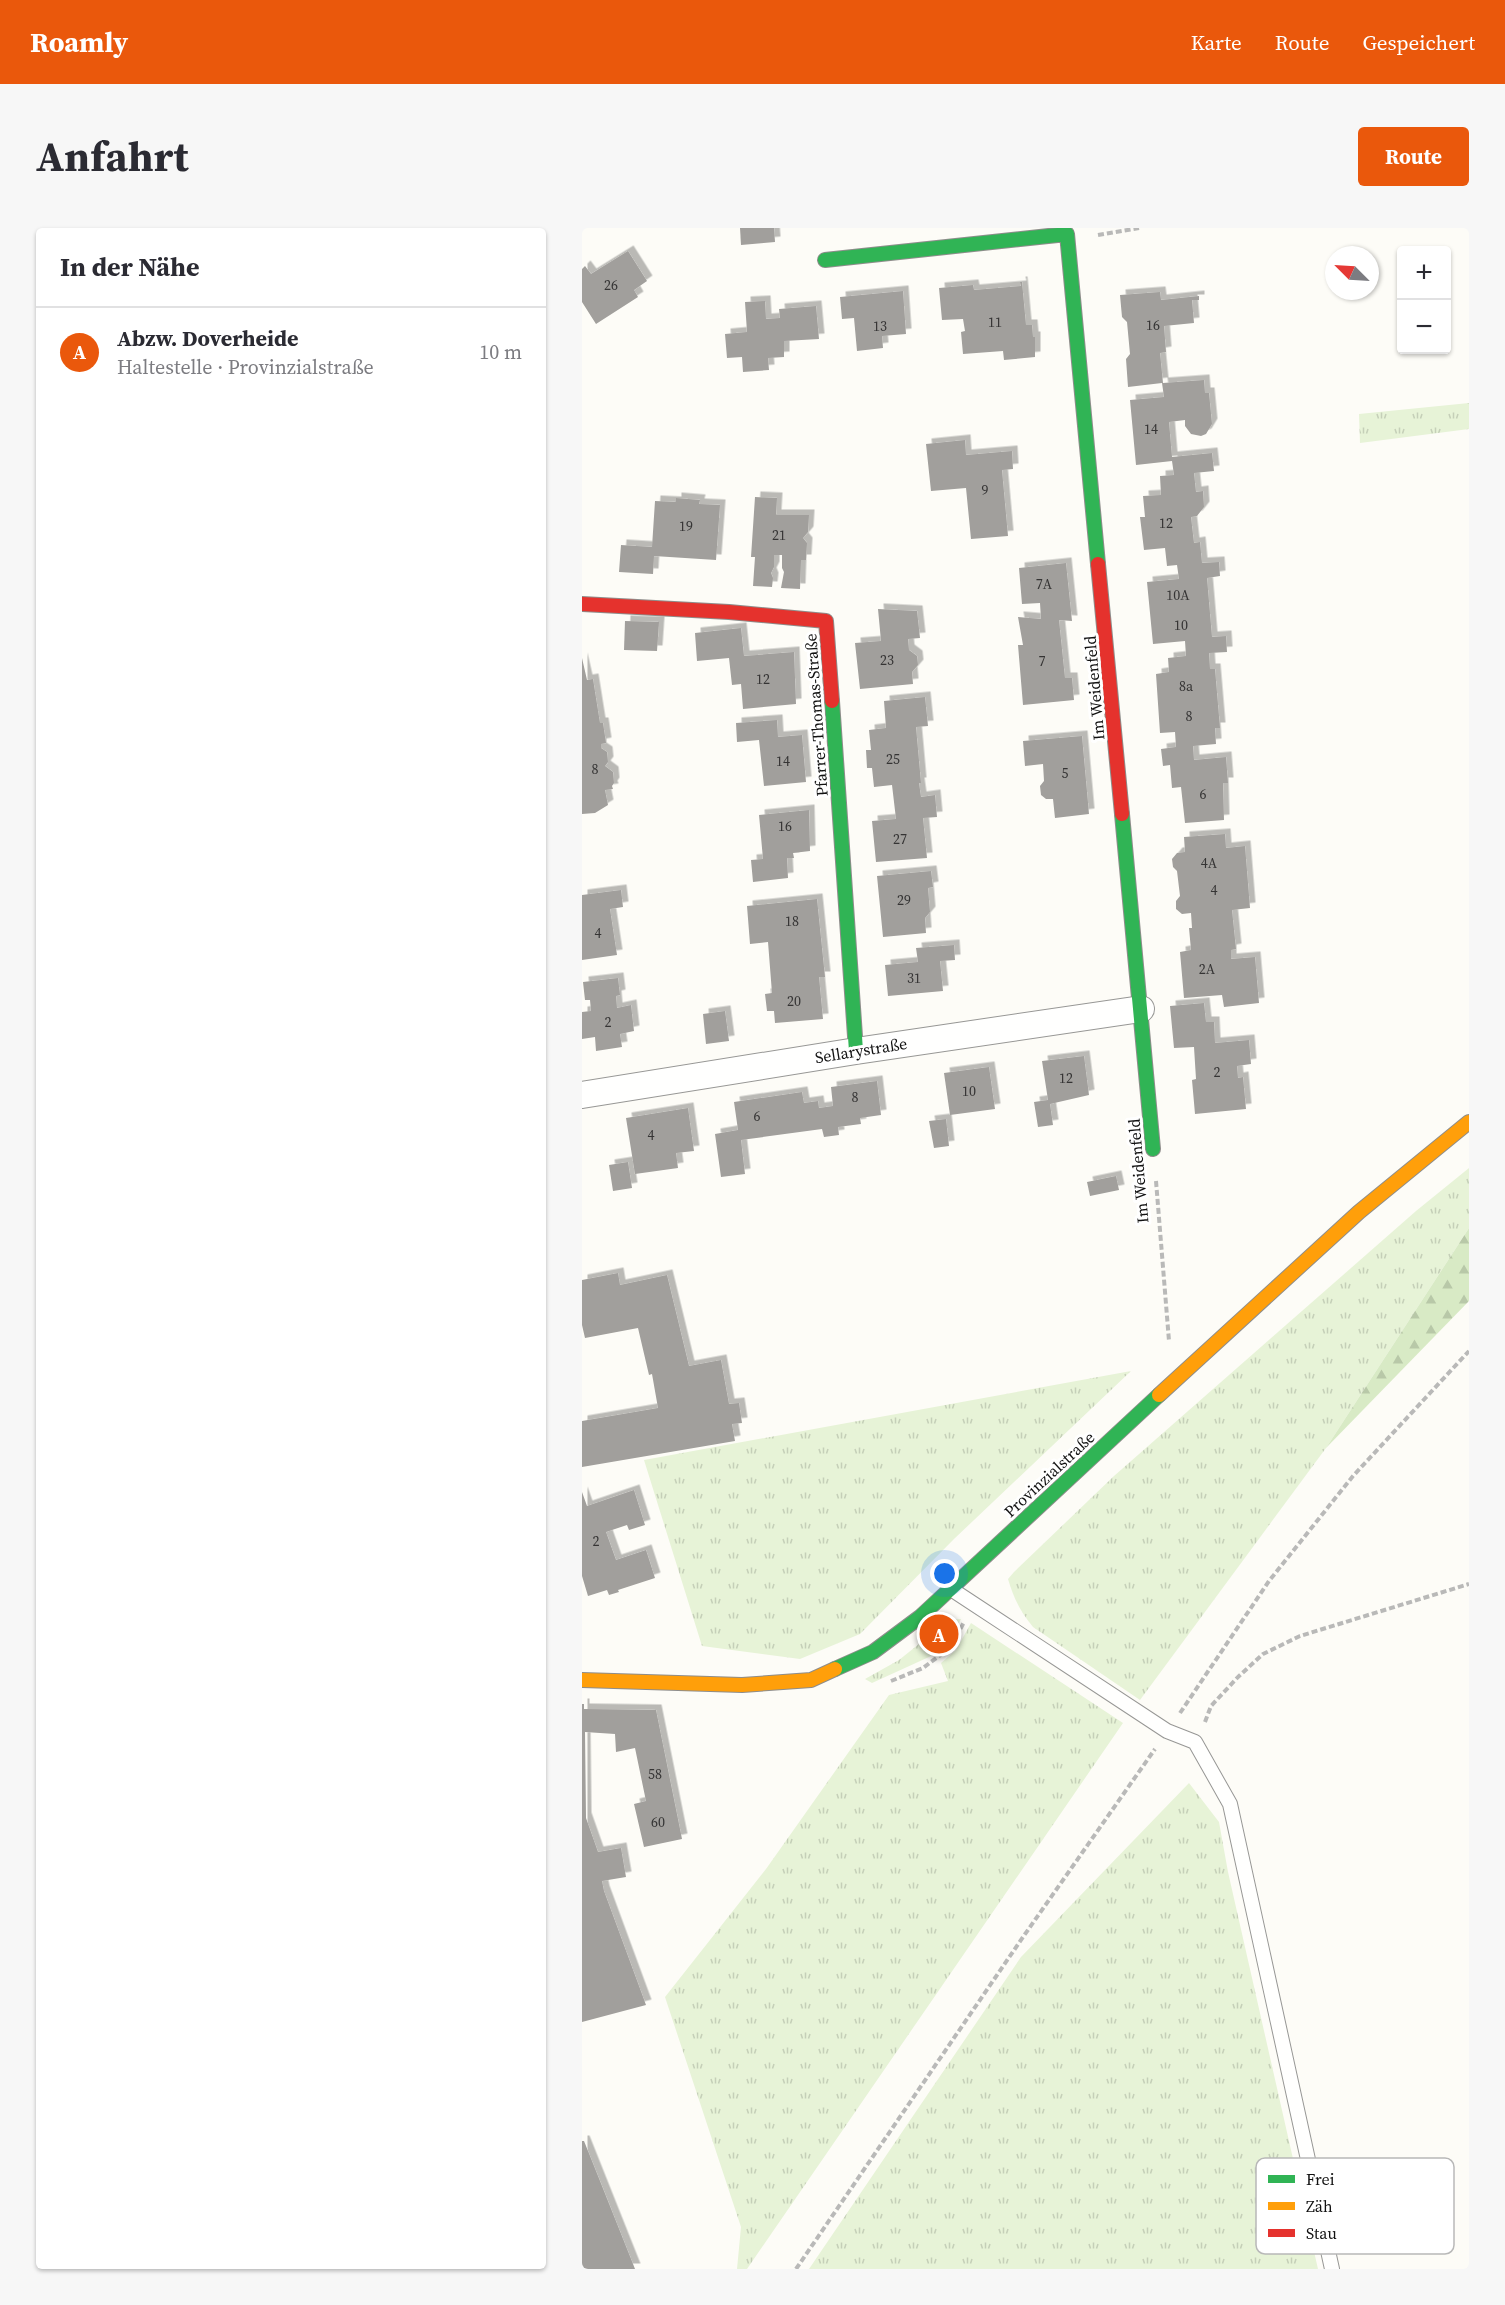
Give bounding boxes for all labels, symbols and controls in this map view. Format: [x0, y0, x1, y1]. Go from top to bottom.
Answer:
text: Roamly [30, 23, 128, 61]
text: Karte [1191, 28, 1242, 57]
text: Route [1275, 28, 1329, 57]
text: Gespeichert [1362, 28, 1475, 57]
text: Anfahrt [36, 127, 188, 185]
button: Route [1358, 127, 1469, 186]
north arrow [1325, 246, 1379, 300]
map controls [1397, 246, 1451, 354]
button: + [1397, 246, 1451, 300]
text: In der Nähe [60, 249, 200, 285]
house number: 26 [604, 275, 618, 295]
button: − [1397, 300, 1451, 354]
house number: 11 [988, 312, 1002, 332]
house number: 16 [1146, 315, 1160, 335]
house number: 13 [873, 316, 887, 336]
text: Abzw. Doverheide [117, 323, 298, 353]
text: A [73, 338, 86, 366]
text: 10 m [479, 338, 522, 366]
text: Haltestelle · Provinzialstraße [117, 353, 374, 381]
house number: 14 [1144, 419, 1158, 439]
house number: 9 [982, 480, 989, 500]
house number: 12 [1159, 513, 1173, 533]
house number: 19 [679, 516, 693, 536]
house number: 21 [772, 525, 786, 545]
house number: 7A [1036, 574, 1053, 594]
house number: 10A [1166, 585, 1190, 605]
house number: 10 [1174, 615, 1188, 635]
street label: Pfarrer-Thomas-Straße [799, 633, 833, 797]
street label: Im Weidenfeld [1078, 635, 1110, 741]
house number: 23 [880, 650, 894, 670]
house number: 7 [1039, 651, 1046, 671]
house number: 12 [756, 669, 770, 689]
house number: 8a [1179, 676, 1194, 696]
house number: 8 [1186, 706, 1193, 726]
house number: 25 [886, 749, 900, 769]
house number: 14 [776, 751, 790, 771]
house number: 8 [592, 759, 599, 779]
house number: 5 [1062, 763, 1069, 783]
house number: 6 [1200, 784, 1207, 804]
house number: 16 [778, 816, 792, 836]
house number: 27 [893, 829, 907, 849]
house number: 4A [1201, 853, 1218, 873]
house number: 4 [1211, 880, 1218, 900]
house number: 29 [897, 890, 911, 910]
house number: 18 [785, 911, 799, 931]
house number: 4 [595, 923, 602, 943]
house number: 2A [1199, 959, 1216, 979]
house number: 31 [907, 968, 921, 988]
house number: 20 [787, 991, 801, 1011]
house number: 2 [605, 1012, 612, 1032]
street label: Sellarystraße [813, 1032, 909, 1068]
house number: 2 [1214, 1062, 1221, 1082]
house number: 12 [1059, 1068, 1073, 1088]
house number: 10 [962, 1081, 976, 1101]
house number: 8 [852, 1087, 859, 1107]
house number: 6 [754, 1106, 761, 1126]
street label: Im Weidenfeld [1122, 1118, 1154, 1224]
house number: 4 [648, 1125, 655, 1145]
street label: Provinzialstraße [999, 1426, 1099, 1522]
house number: 2 [593, 1531, 600, 1551]
your location [930, 1559, 959, 1588]
pin: A [920, 1612, 958, 1656]
house number: 58 [648, 1764, 662, 1784]
house number: 60 [651, 1812, 665, 1832]
legend [1256, 2158, 1454, 2254]
text: Frei [1306, 2168, 1335, 2190]
text: Zäh [1306, 2195, 1333, 2217]
text: Stau [1306, 2222, 1337, 2244]

